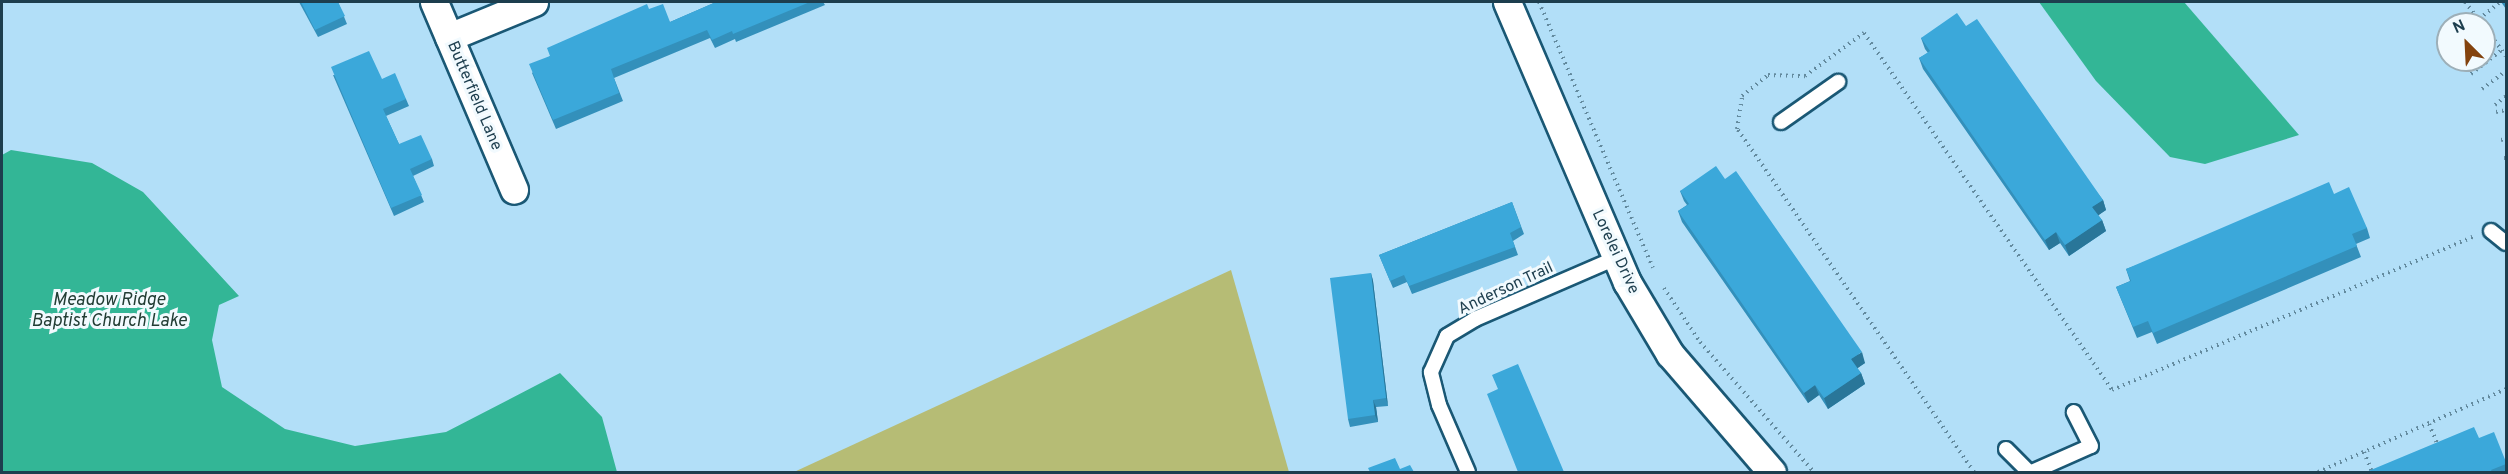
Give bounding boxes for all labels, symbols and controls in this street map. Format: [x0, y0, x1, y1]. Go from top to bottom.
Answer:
north arrow [2436, 12, 2496, 72]
text: N [2450, 16, 2469, 39]
street label: Butterfield Lane [442, 39, 506, 153]
street label: Lorelei Drive [1587, 207, 1643, 297]
street label: Anderson Trail [1455, 258, 1557, 320]
water label: Meadow Ridge Baptist Church Lake [31, 291, 187, 334]

